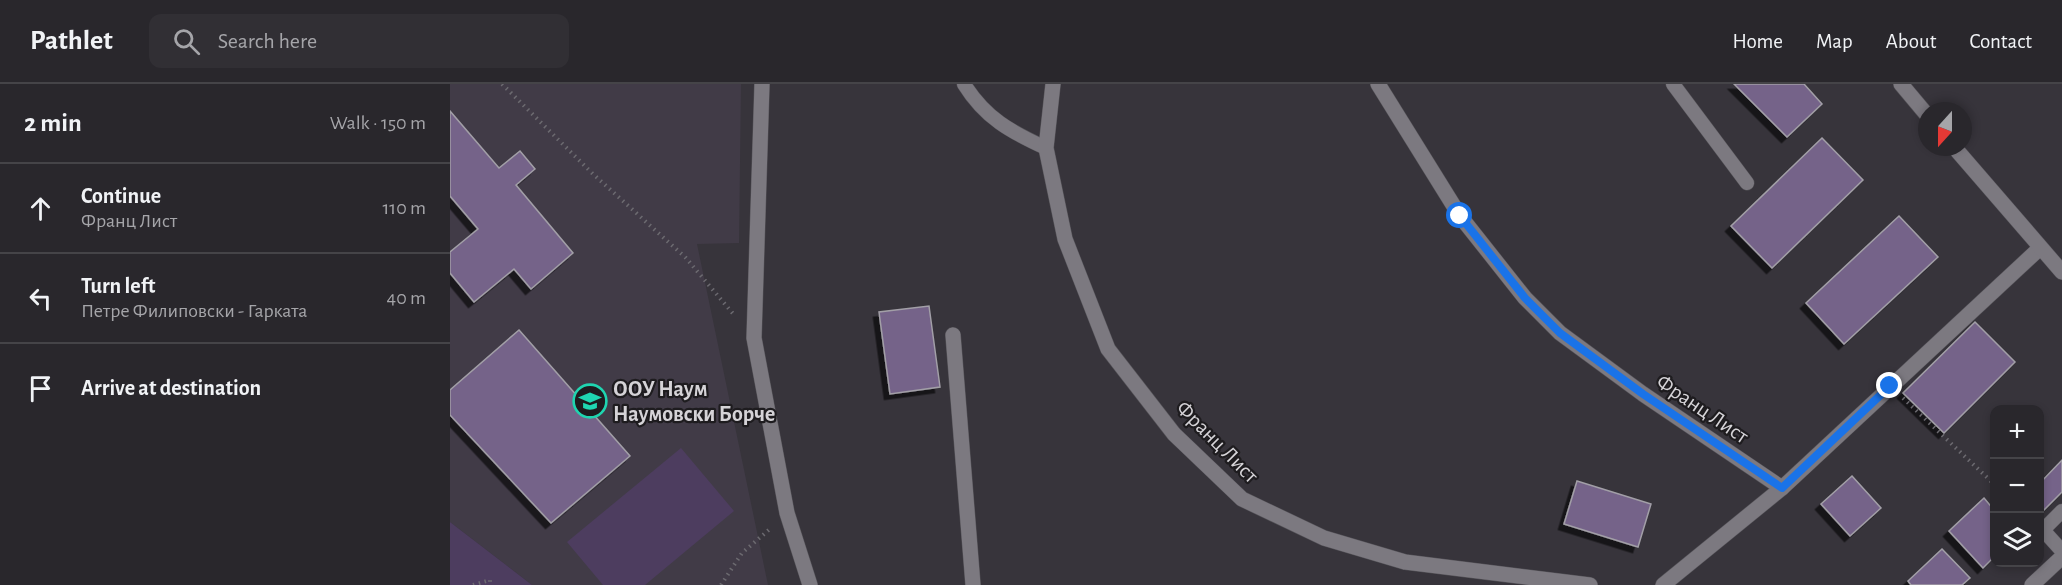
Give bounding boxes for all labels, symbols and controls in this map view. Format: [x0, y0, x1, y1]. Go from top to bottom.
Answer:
search box [149, 14, 569, 68]
icon: search [170, 25, 203, 58]
text: Pathlet [30, 27, 113, 55]
text: Search here [218, 30, 317, 52]
text: Home [1732, 31, 1783, 52]
text: Map [1816, 31, 1853, 52]
text: About [1886, 31, 1936, 52]
text: Contact [1969, 31, 2032, 52]
north arrow [1918, 102, 1972, 156]
text: 2 min [24, 110, 82, 136]
text: Walk · 150 m [330, 113, 426, 133]
text: Continue [81, 185, 161, 207]
icon: ahead [24, 192, 57, 225]
text: 110 m [382, 198, 426, 218]
route start [1446, 202, 1472, 228]
text: Франц Лист [81, 211, 177, 231]
text: Turn left [81, 275, 155, 297]
icon: left [24, 282, 57, 315]
text: 40 m [387, 288, 426, 308]
text: Петре Филиповски - Гарката [81, 301, 308, 321]
street label: Франц Лист [1652, 370, 1753, 448]
icon: arrive [24, 372, 57, 405]
route end [1876, 372, 1902, 398]
text: Arrive at destination [81, 377, 261, 399]
place label: ООУ Наум Наумовски Борче [613, 378, 775, 426]
school or university icon: ООУ Наум Наумовски Борче [572, 383, 608, 419]
street label: Франц Лист [1172, 397, 1263, 488]
map controls [1990, 405, 2044, 567]
button: + [1990, 405, 2044, 459]
button: − [1990, 459, 2044, 513]
button: layers [1990, 513, 2044, 567]

